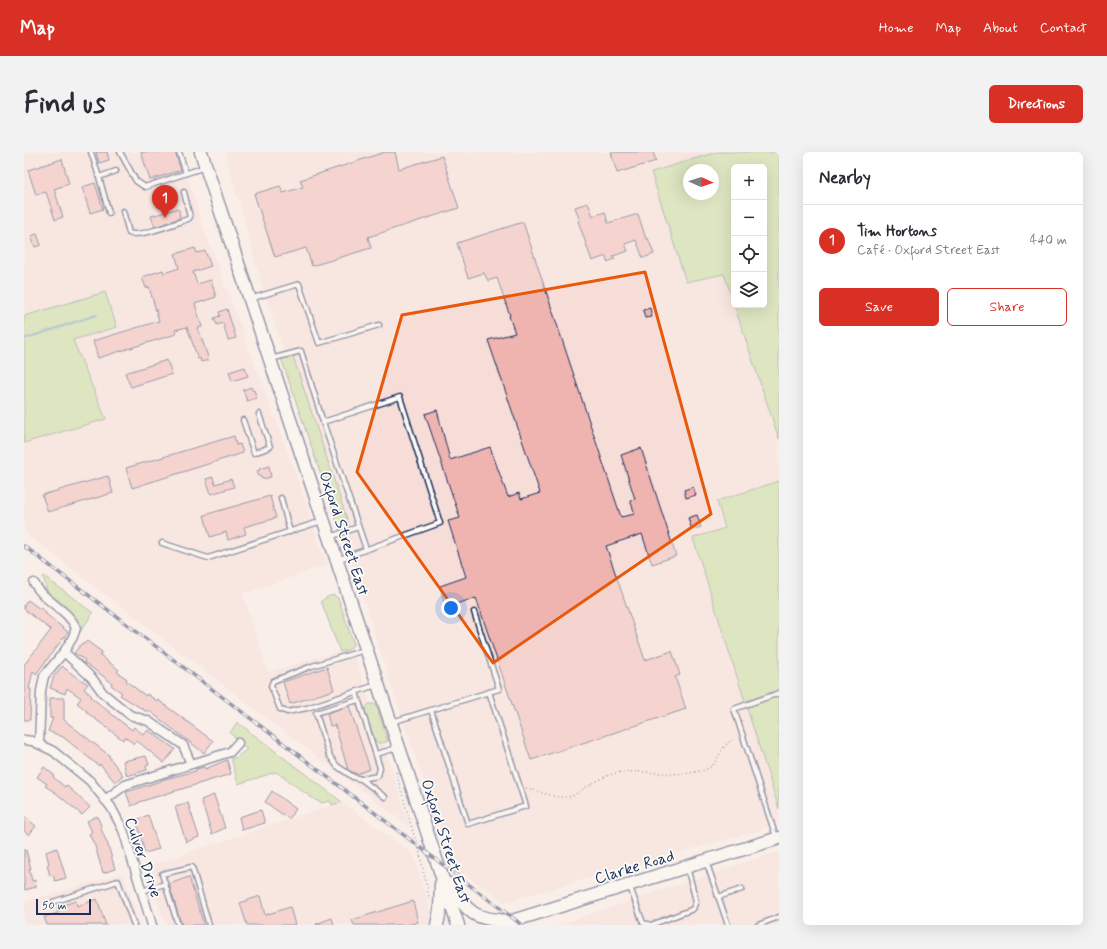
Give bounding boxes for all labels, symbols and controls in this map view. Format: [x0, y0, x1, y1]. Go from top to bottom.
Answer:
text: Map [20, 16, 55, 41]
text: Home [879, 19, 913, 37]
text: Map [935, 19, 961, 37]
text: About [983, 19, 1018, 37]
text: Contact [1040, 19, 1087, 37]
button: Directions [989, 85, 1083, 123]
text: Find us [24, 86, 105, 123]
north arrow [683, 164, 719, 200]
map controls [731, 164, 767, 308]
button: + [731, 164, 767, 200]
text: Nearby [819, 167, 871, 189]
pin: 1 [152, 185, 178, 218]
button: − [731, 200, 767, 236]
text: Tim Hortons [857, 222, 937, 242]
text: 1 [829, 232, 835, 249]
text: 440 m [1030, 232, 1067, 249]
button: locate [731, 236, 767, 272]
text: Café · Oxford Street East [857, 242, 1000, 259]
button: layers [731, 272, 767, 308]
button: Save [819, 288, 939, 326]
button: Share [947, 288, 1067, 326]
street label: Oxford Street East [312, 469, 374, 599]
your location [441, 598, 461, 618]
street label: Oxford Street East [414, 777, 476, 907]
street label: Culver Drive [119, 815, 166, 900]
street label: Clarke Road [592, 845, 677, 890]
scale bar [36, 897, 91, 916]
text: 50 m [42, 899, 67, 913]

